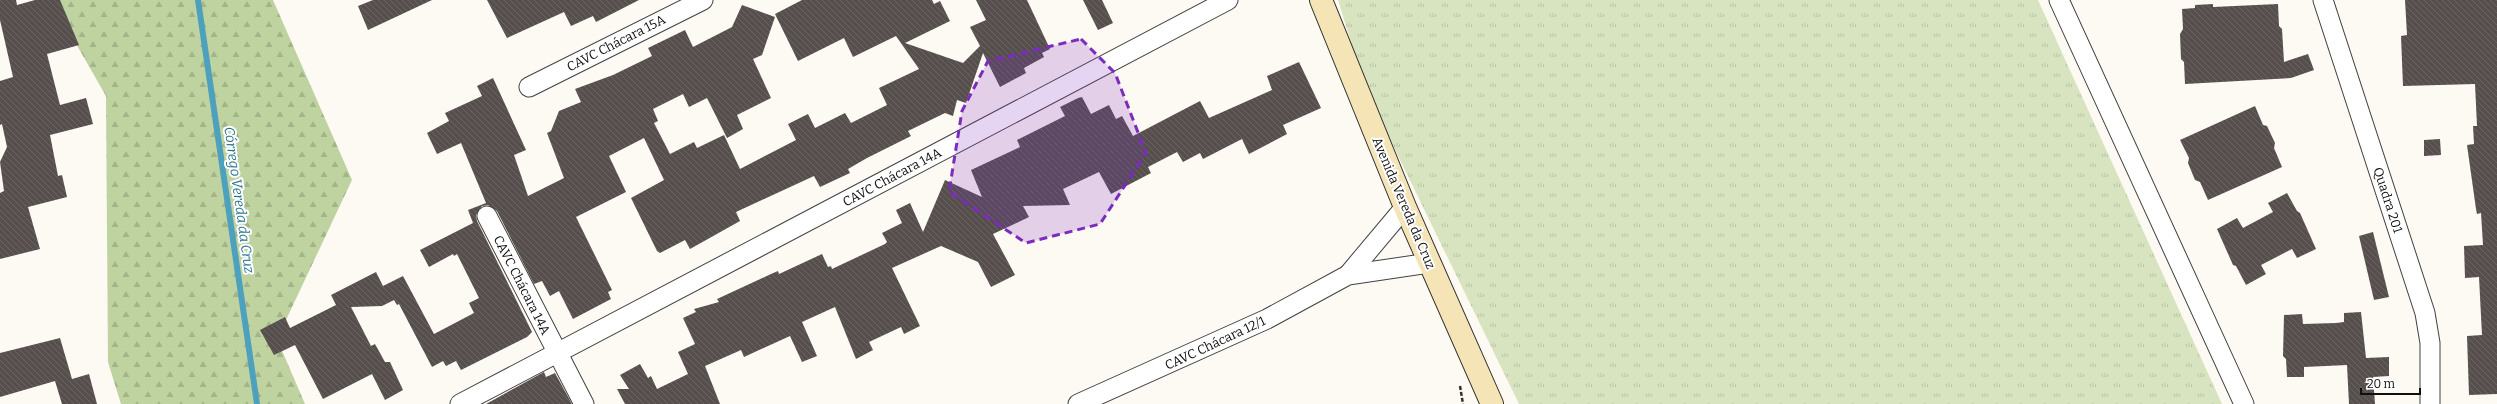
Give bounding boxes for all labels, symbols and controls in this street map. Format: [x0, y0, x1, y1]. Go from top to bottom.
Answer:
street label: CAVC Chácara 15A [564, 11, 668, 74]
water label: Córrego Vereda da Cruz [220, 126, 258, 275]
street label: Avenida Vereda da Cruz [1369, 135, 1439, 271]
street label: CAVC Chácara 14A [840, 144, 944, 209]
street label: Quadra 201 [2370, 165, 2406, 235]
street label: CAVC Chácara 14A [491, 233, 554, 338]
street label: CAVC Chácara 12/1 [1162, 313, 1268, 373]
scale bar [2361, 370, 2420, 396]
text: 20 m [2367, 377, 2396, 391]

